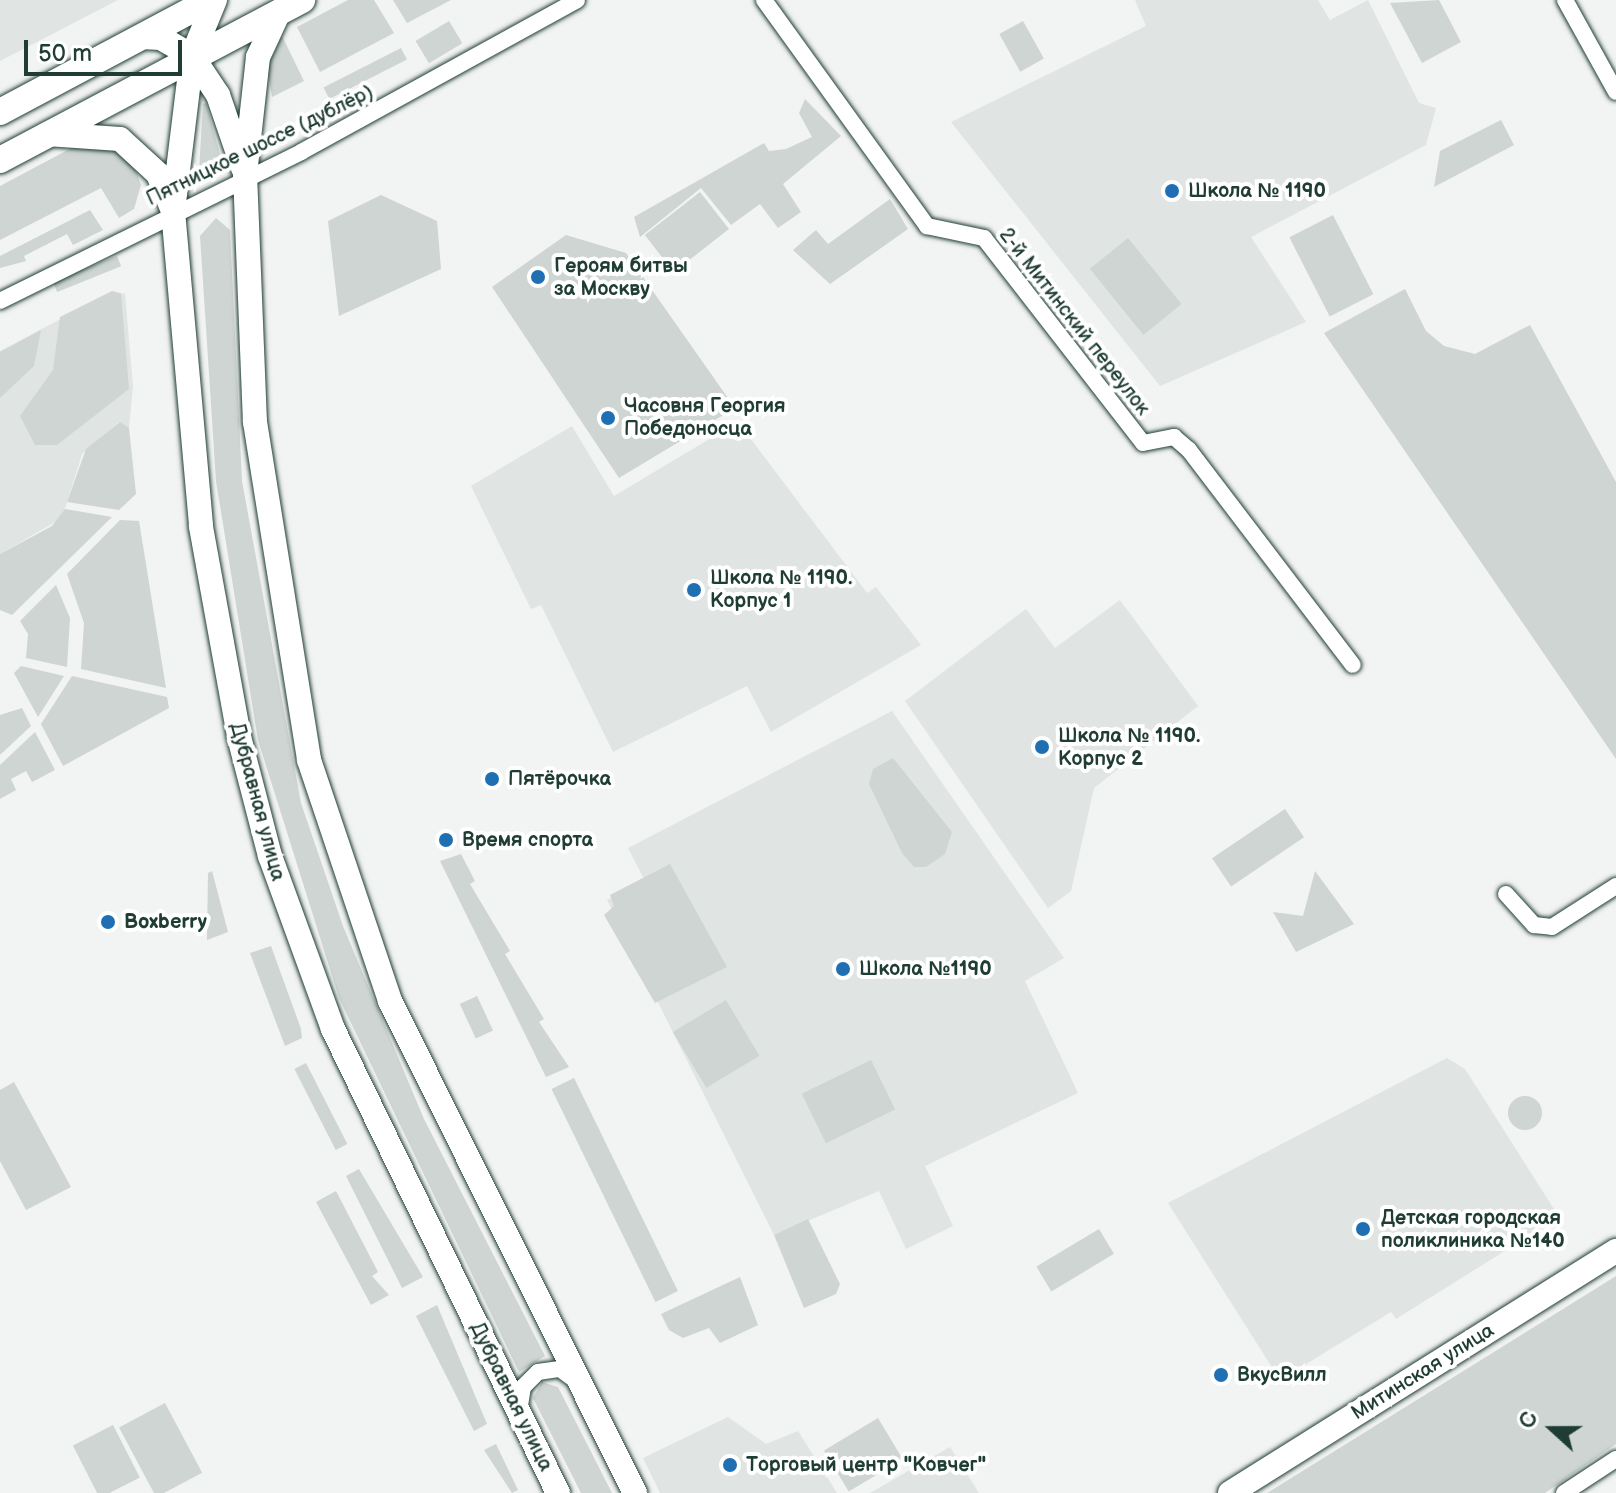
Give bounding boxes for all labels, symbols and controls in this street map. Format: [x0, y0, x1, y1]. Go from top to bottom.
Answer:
scale bar [28, 24, 186, 74]
text: 50 m [38, 39, 92, 68]
street label: Пятницкое шоссе (дублёр) [143, 81, 377, 211]
place label: Школа № 1190 [1188, 179, 1326, 203]
marker: Школа № 1190 [1163, 182, 1181, 200]
street label: 2-й Митинский переулок [993, 224, 1155, 420]
place label: Героям битвы за Москву [554, 254, 688, 301]
marker: Героям битвы за Москву [529, 268, 547, 286]
place label: Часовня Георгия Победоносца [624, 394, 786, 441]
marker: Часовня Георгия Победоносца [599, 409, 617, 427]
place label: Школа № 1190. Корпус 1 [710, 566, 852, 613]
marker: Школа № 1190. Корпус 1 [685, 581, 703, 599]
street label: Дубравная улица [224, 720, 290, 884]
place label: Школа № 1190. Корпус 2 [1058, 724, 1200, 771]
marker: Школа № 1190. Корпус 2 [1033, 738, 1051, 756]
place label: Пятёрочка [508, 767, 611, 791]
marker: Пятёрочка [483, 770, 501, 788]
place label: Время спорта [462, 828, 593, 852]
marker: Время спорта [437, 831, 455, 849]
place label: Boxberry [124, 910, 207, 934]
marker: Boxberry [99, 913, 117, 931]
place label: Школа №1190 [859, 957, 992, 981]
marker: Школа №1190 [834, 960, 852, 978]
place label: Детская городская поликлиника №140 [1381, 1206, 1565, 1253]
marker: Детская городская поликлиника №140 [1352, 1218, 1374, 1240]
street label: Дубравная улица [465, 1319, 557, 1475]
street label: Митинская улица [1347, 1319, 1499, 1425]
place label: ВкусВилл [1237, 1363, 1327, 1387]
marker: ВкусВилл [1212, 1366, 1230, 1384]
north arrow [1512, 1389, 1592, 1469]
text: С [1514, 1408, 1544, 1432]
place label: Торговый центр "Ковчег" [746, 1453, 986, 1477]
marker: Торговый центр "Ковчег" [721, 1456, 739, 1474]

